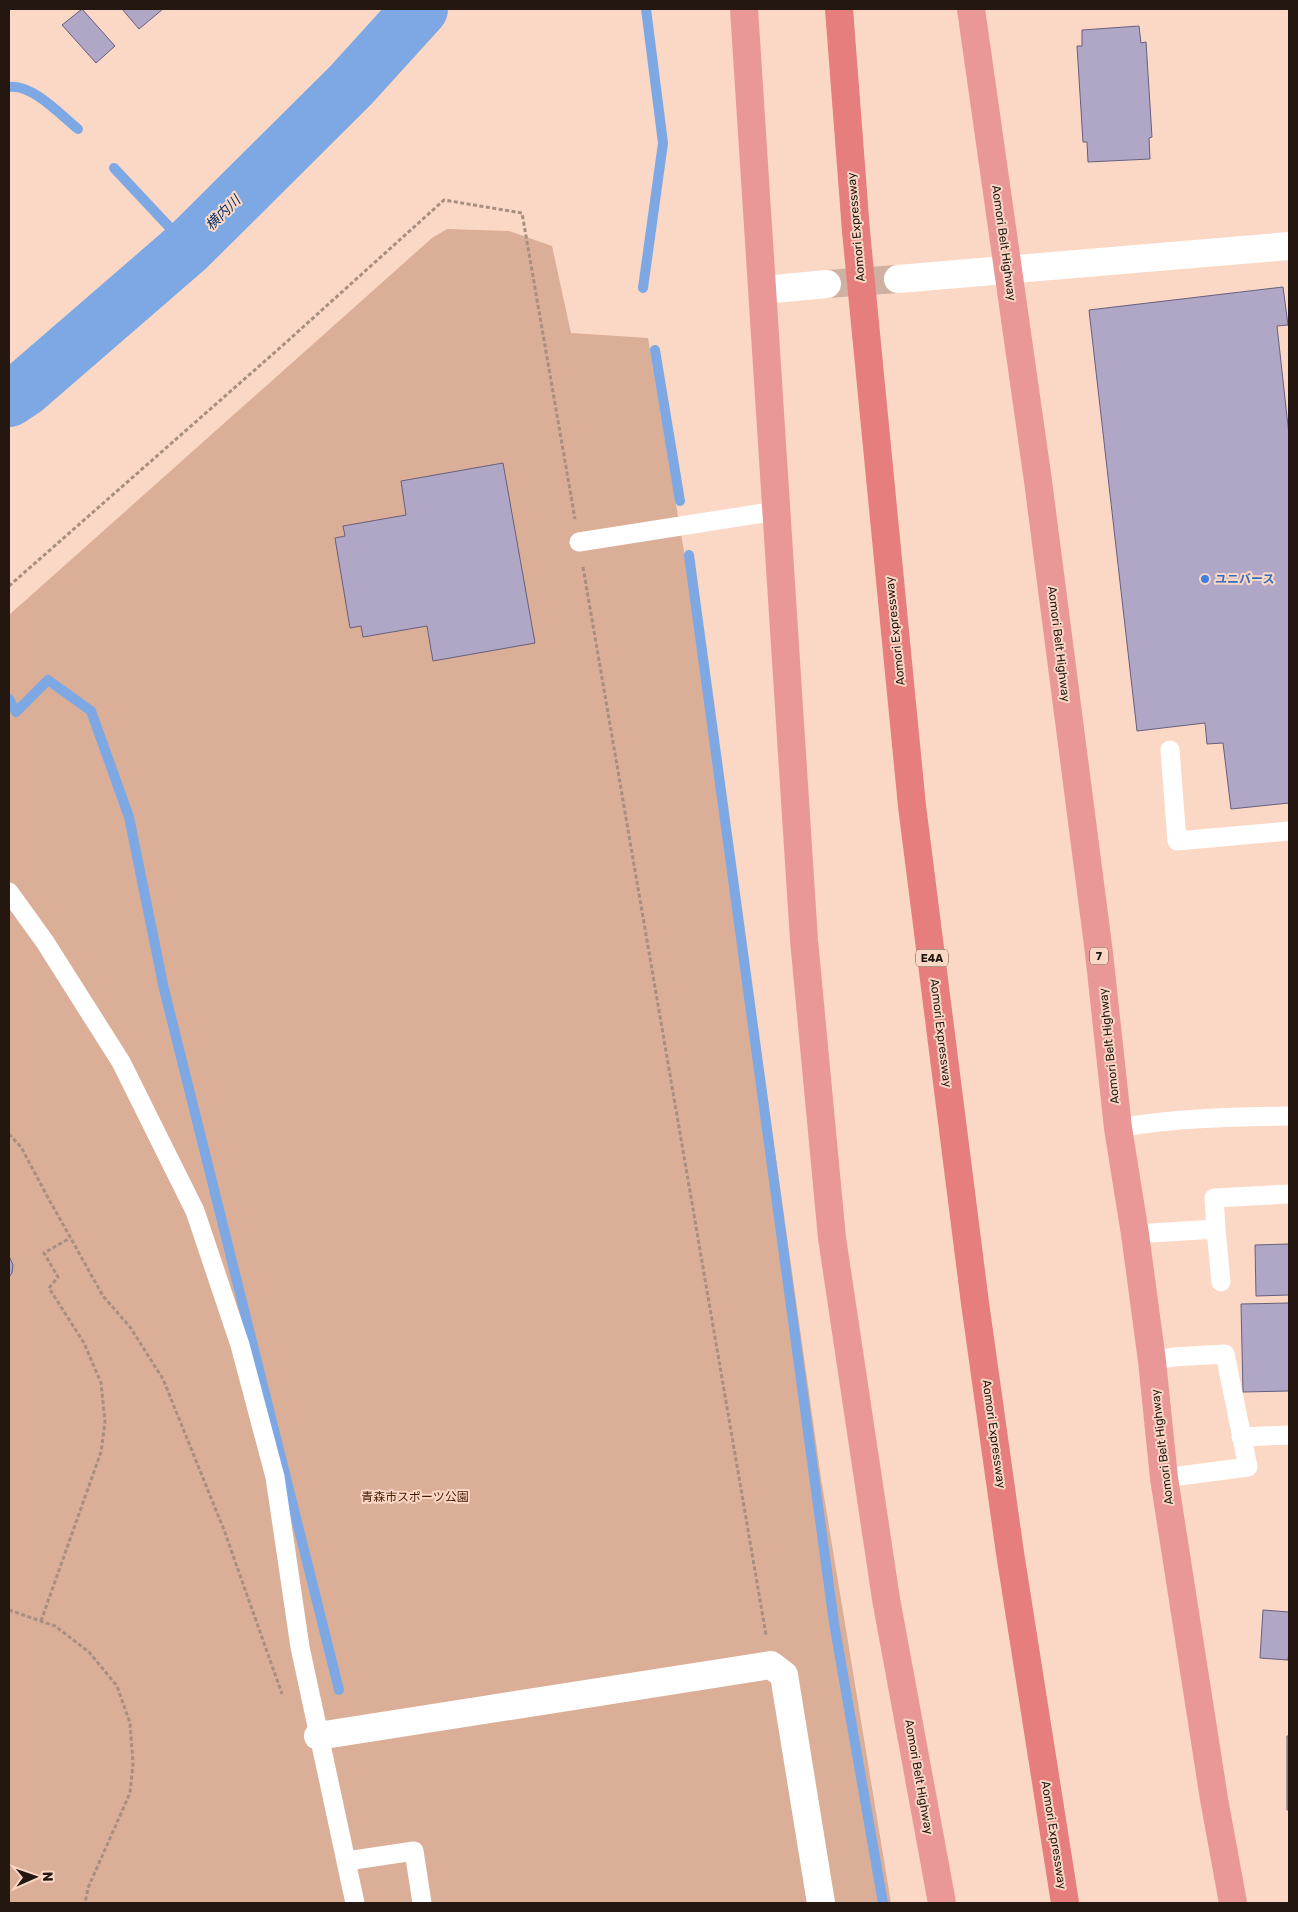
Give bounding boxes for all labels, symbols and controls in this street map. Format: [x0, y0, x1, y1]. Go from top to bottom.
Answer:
street label: Aomori Expressway [844, 171, 868, 282]
street label: Aomori Belt Highway [989, 184, 1019, 302]
water label: 横内川 [202, 191, 245, 234]
place label: ユニバース [1215, 572, 1274, 586]
marker: ユニバース [1199, 573, 1211, 585]
street label: Aomori Expressway [882, 575, 908, 686]
street label: Aomori Belt Highway [1045, 585, 1073, 703]
road number: 7 [1090, 948, 1108, 964]
road number: E4A [916, 950, 948, 966]
street label: Aomori Expressway [927, 978, 955, 1089]
street label: Aomori Belt Highway [1096, 987, 1122, 1105]
street label: Aomori Expressway [979, 1379, 1009, 1490]
street label: Aomori Belt Highway [1148, 1388, 1176, 1506]
park label: 青森市スポーツ公園 [361, 1490, 469, 1504]
street label: Aomori Belt Highway [902, 1718, 936, 1836]
street label: Aomori Expressway [1039, 1780, 1070, 1891]
north arrow [10, 1852, 60, 1902]
text: N [39, 1871, 56, 1882]

